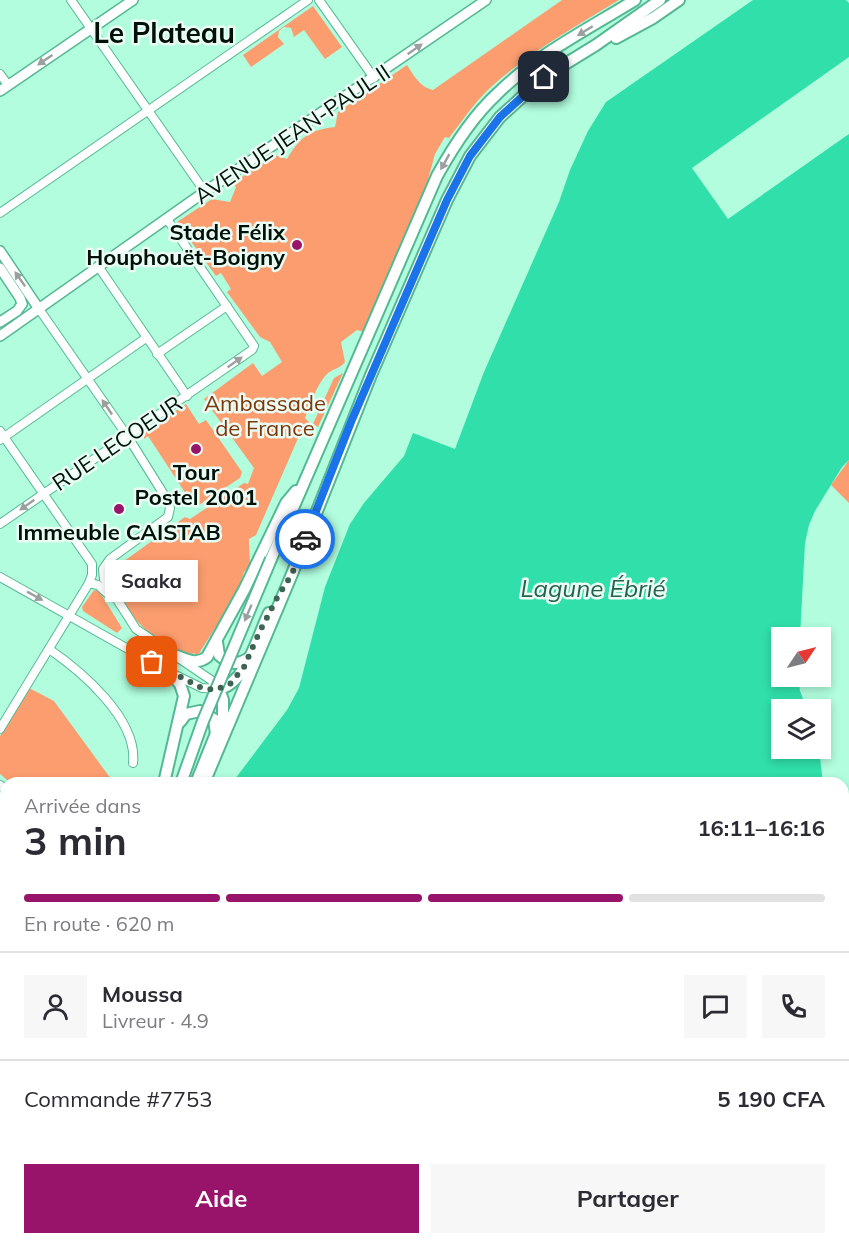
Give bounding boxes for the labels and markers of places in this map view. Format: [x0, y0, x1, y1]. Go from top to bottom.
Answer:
pin [518, 51, 569, 102]
place label: Stade Félix Houphouët-Boigny [86, 218, 286, 271]
marker: Stade Félix Houphouët-Boigny [290, 238, 304, 252]
marker: Tour Postel 2001 [189, 442, 203, 456]
place label: Tour Postel 2001 [135, 458, 257, 511]
marker: Immeuble CAISTAB [112, 502, 126, 516]
place label: Immeuble CAISTAB [17, 518, 221, 546]
callout: Saaka [106, 560, 198, 602]
pin [126, 636, 177, 687]

